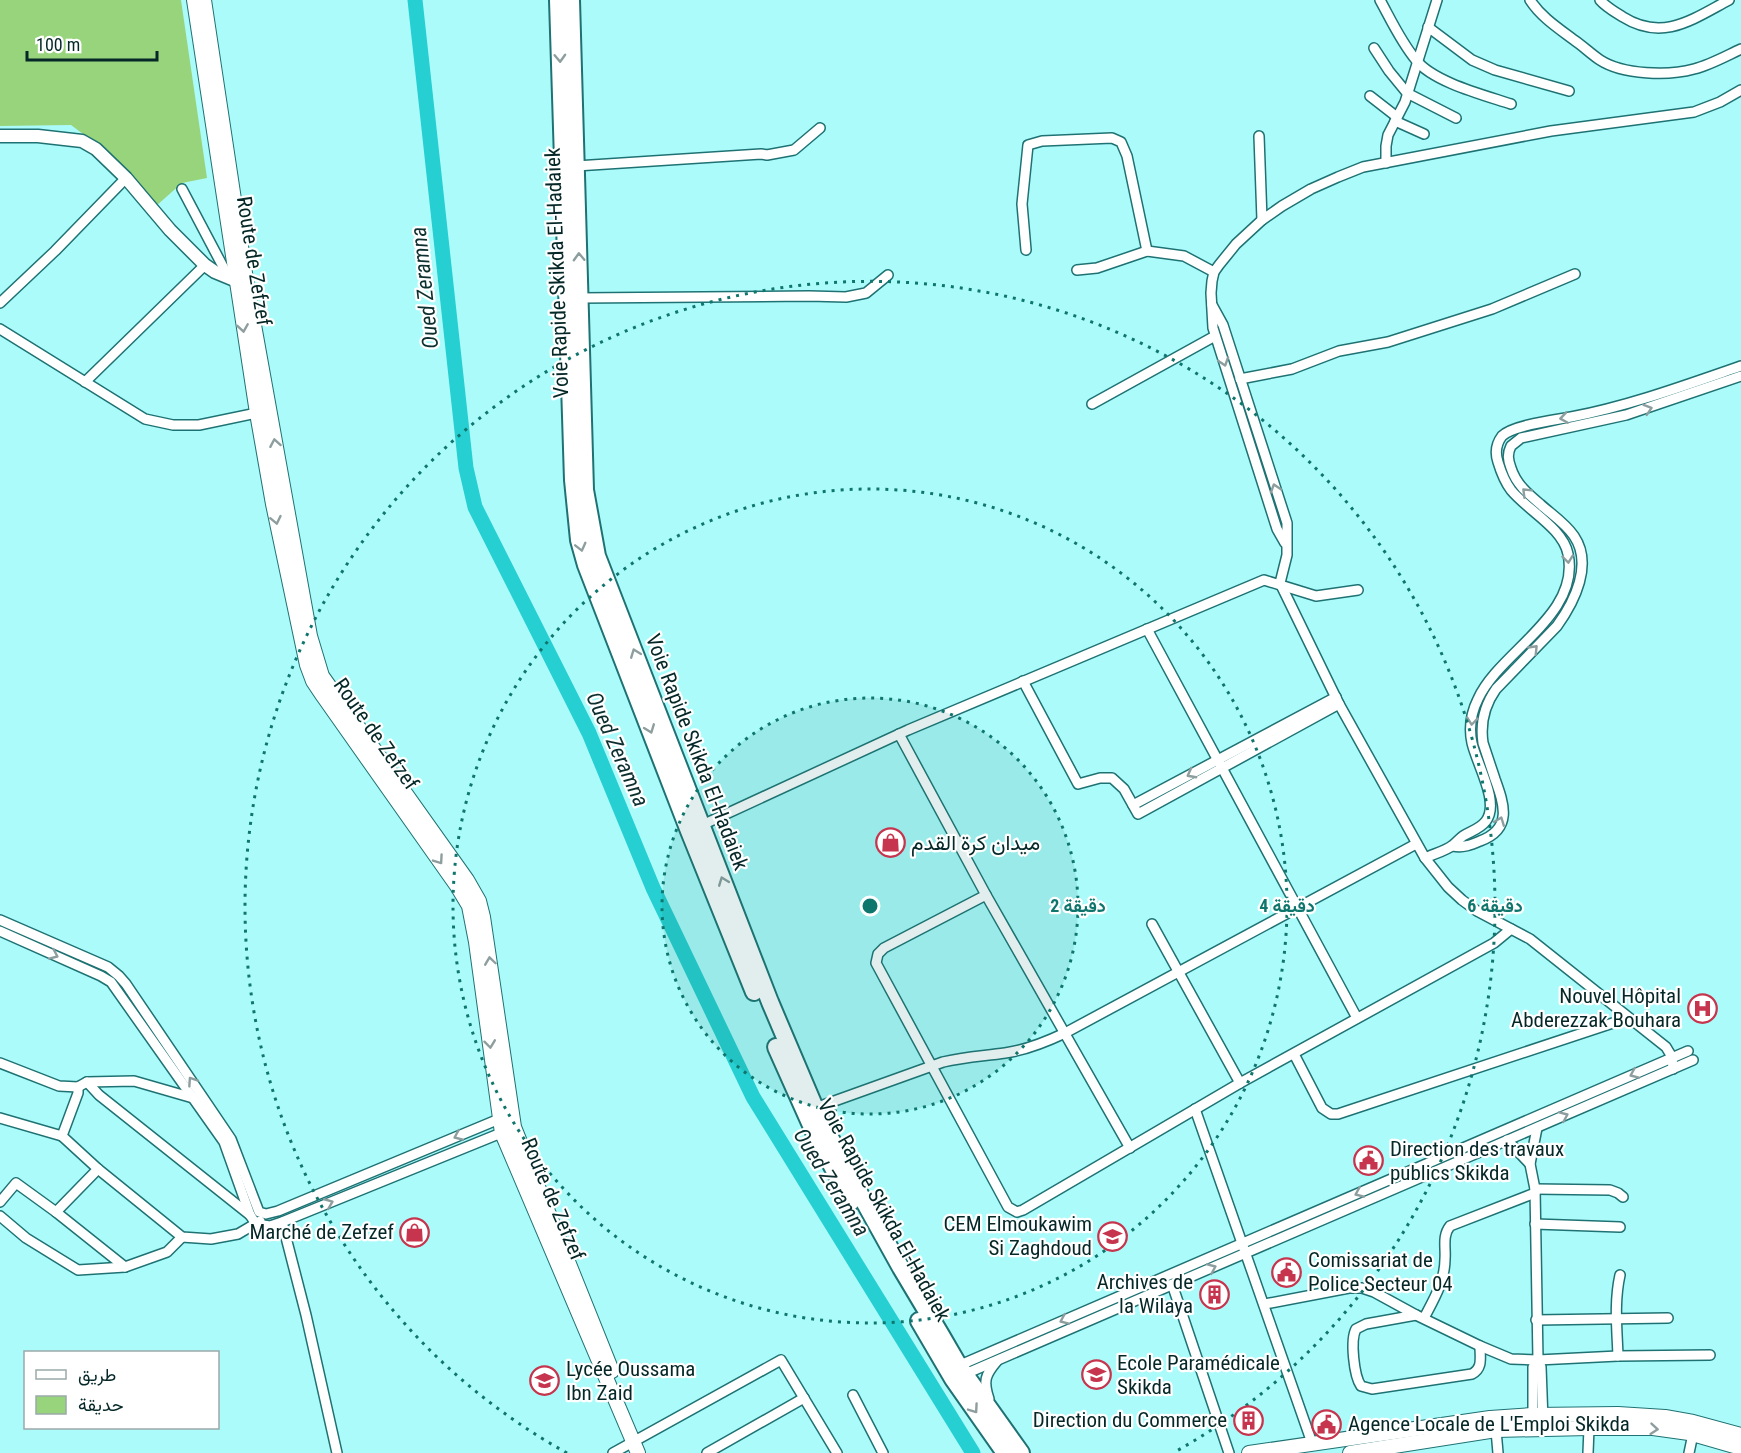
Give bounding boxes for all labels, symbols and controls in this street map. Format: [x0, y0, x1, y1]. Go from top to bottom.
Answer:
scale bar [27, 24, 158, 62]
text: 100 m [36, 34, 80, 55]
one-way arrow [554, 54, 566, 63]
street label: Voie Rapide Skikda El-Hadaiek [541, 147, 573, 399]
street label: Route de Zefzef [232, 195, 276, 328]
water label: Oued Zeramna [406, 226, 443, 350]
one-way arrow [573, 252, 585, 261]
one-way arrow [236, 322, 249, 332]
one-way arrow [1217, 356, 1229, 367]
one-way arrow [1642, 403, 1653, 416]
one-way arrow [1560, 411, 1570, 424]
one-way arrow [269, 439, 282, 449]
one-way arrow [1270, 483, 1283, 494]
one-way arrow [1523, 488, 1534, 499]
one-way arrow [269, 515, 282, 525]
one-way arrow [574, 541, 587, 551]
one-way arrow [1561, 554, 1574, 564]
street label: Voie Rapide Skikda El-Hadaiek [641, 631, 753, 874]
one-way arrow [1527, 646, 1538, 657]
one-way arrow [630, 649, 642, 660]
street label: Route de Zefzef [329, 674, 423, 795]
water label: Oued Zeramna [581, 688, 654, 810]
one-way arrow [1466, 716, 1479, 726]
one-way arrow [643, 723, 655, 734]
one-way arrow [1187, 767, 1198, 778]
one-way arrow [1493, 817, 1506, 827]
shop icon: ميدان كرة القدم [874, 827, 906, 859]
place label: ميدان كرة القدم [911, 831, 1040, 857]
one-way arrow [432, 853, 443, 864]
one-way arrow [718, 877, 731, 887]
text: 2 دقيقة [1050, 895, 1106, 917]
text: 4 دقيقة [1259, 895, 1315, 917]
text: 6 دقيقة [1467, 895, 1523, 917]
centre of rings [860, 896, 880, 916]
one-way arrow [47, 947, 58, 959]
one-way arrow [485, 956, 497, 965]
place label: Nouvel Hôpital Abderezzak Bouhara [1511, 984, 1681, 1032]
hospital icon: Nouvel Hôpital Abderezzak Bouhara [1686, 992, 1718, 1024]
one-way arrow [483, 1040, 495, 1049]
one-way arrow [1629, 1067, 1640, 1079]
one-way arrow [188, 1076, 199, 1087]
street label: Voie Rapide Skikda El-Hadaiek [813, 1095, 956, 1326]
one-way arrow [1558, 1111, 1569, 1123]
water label: Oued Zeramna [788, 1124, 875, 1241]
one-way arrow [453, 1129, 464, 1141]
street label: Route de Zefzef [516, 1134, 590, 1264]
place label: Direction des travaux publics Skikda [1390, 1137, 1564, 1185]
public building icon: Direction des travaux publics Skikda [1353, 1145, 1385, 1177]
one-way arrow [1354, 1186, 1365, 1198]
one-way arrow [323, 1198, 334, 1210]
place label: CEM Elmoukawim Si Zaghdoud [943, 1212, 1092, 1260]
shop icon: Marché de Zefzef [399, 1216, 431, 1248]
place label: Marché de Zefzef [249, 1220, 394, 1244]
school or university icon: CEM Elmoukawim Si Zaghdoud [1097, 1220, 1129, 1252]
place label: Comissariat de Police Secteur 04 [1308, 1248, 1453, 1296]
public building icon: Comissariat de Police Secteur 04 [1271, 1256, 1303, 1288]
one-way arrow [1205, 1263, 1216, 1275]
place label: Archives de la Wilaya [1097, 1270, 1193, 1318]
building icon: Archives de la Wilaya [1198, 1278, 1230, 1310]
one-way arrow [1059, 1313, 1070, 1325]
legend [24, 1351, 219, 1429]
place label: Ecole Paramédicale Skikda [1117, 1351, 1280, 1399]
place label: Lycée Oussama Ibn Zaid [566, 1357, 695, 1405]
school or university icon: Ecole Paramédicale Skikda [1080, 1359, 1112, 1391]
text: طريق [78, 1364, 116, 1386]
school or university icon: Lycée Oussama Ibn Zaid [529, 1365, 561, 1397]
text: حديقة [78, 1394, 124, 1415]
one-way arrow [967, 1403, 978, 1414]
building icon: Direction du Commerce [1232, 1404, 1264, 1436]
place label: Direction du Commerce [1033, 1408, 1227, 1432]
public building icon: Agence Locale de L'Emploi Skikda [1311, 1408, 1343, 1440]
place label: Agence Locale de L'Emploi Skikda [1348, 1412, 1630, 1436]
one-way arrow [1650, 1422, 1659, 1435]

